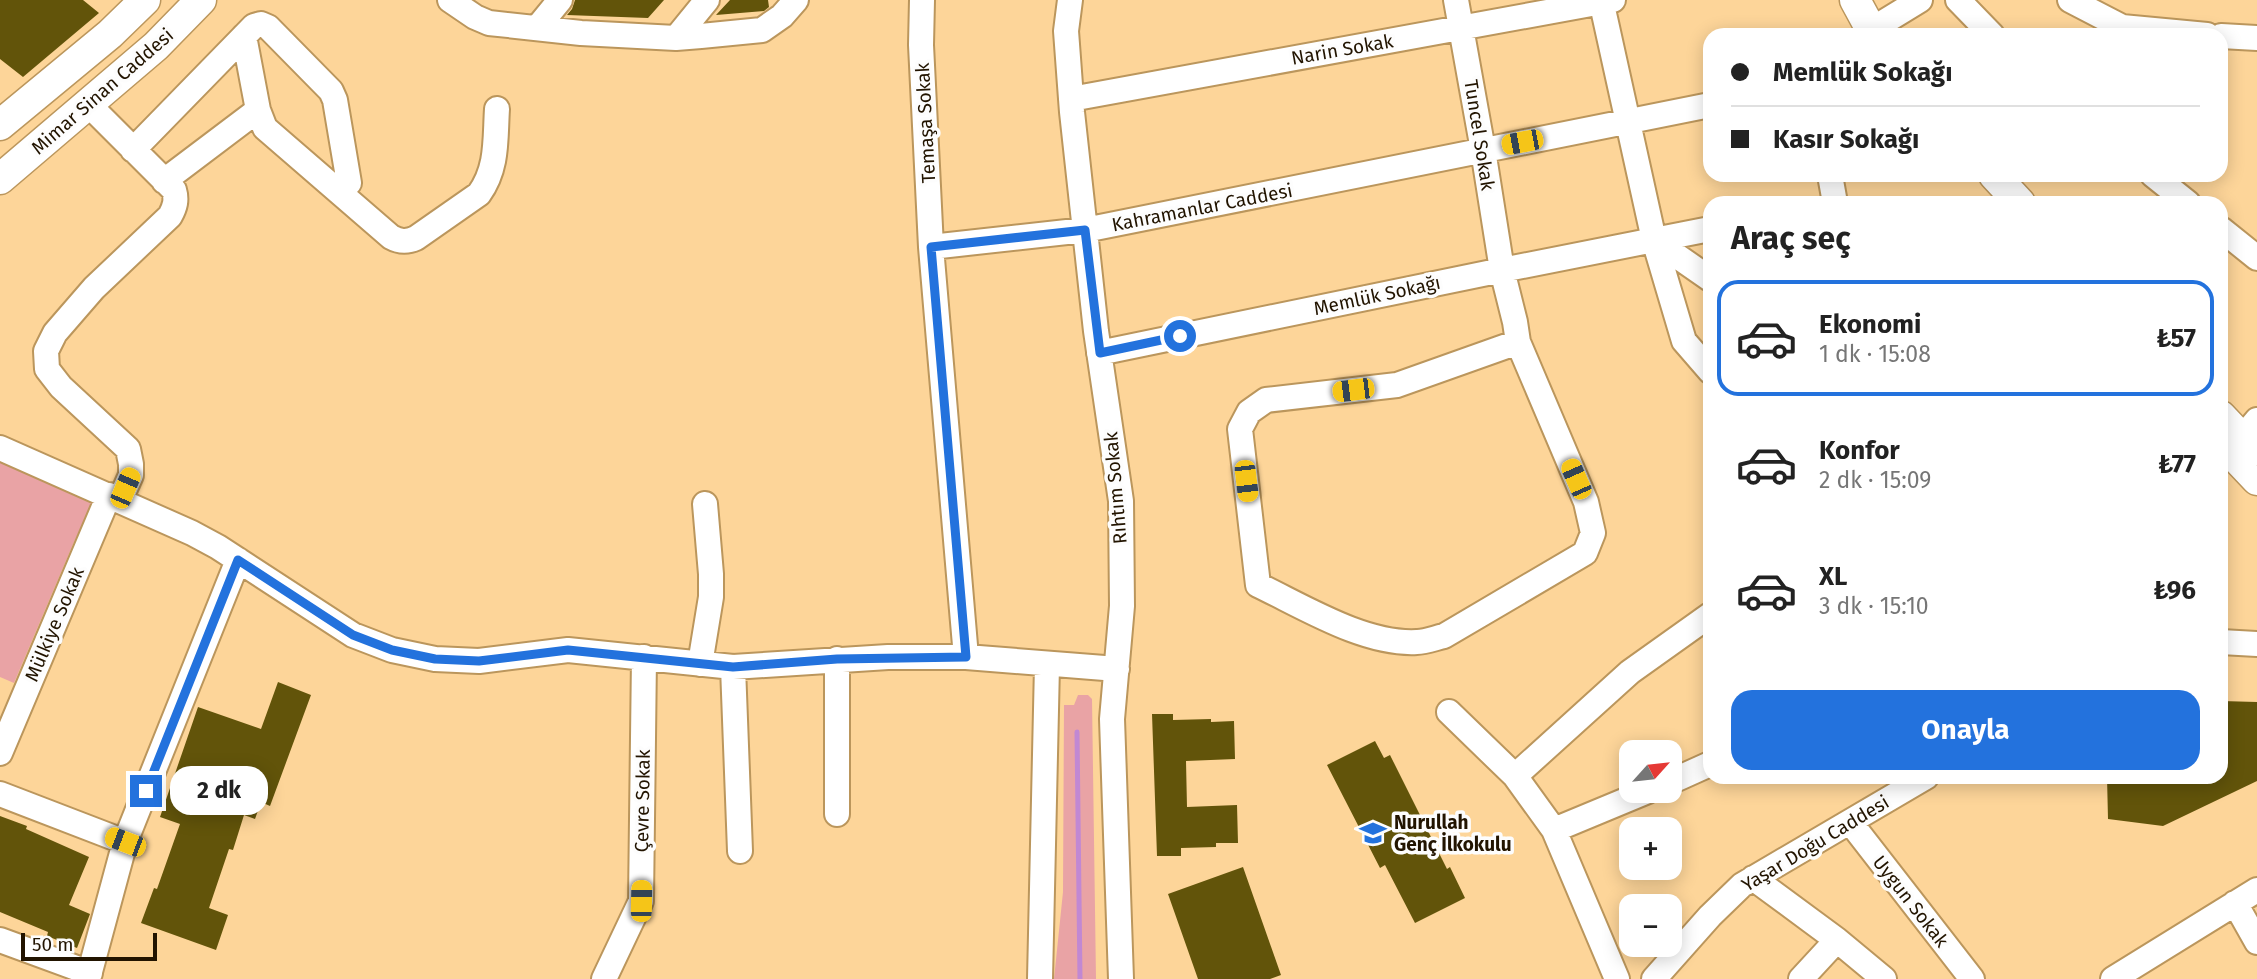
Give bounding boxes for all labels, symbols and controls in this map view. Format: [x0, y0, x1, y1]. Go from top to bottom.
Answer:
street label: Mimar Sinan Caddesi [27, 23, 178, 159]
street label: Narin Sokak [1289, 29, 1395, 70]
text: Memlük Sokağı [1773, 57, 1953, 88]
street label: Temaşa Sokak [911, 62, 940, 184]
street label: Tuncel Sokak [1459, 78, 1500, 192]
text: Kasır Sokağı [1773, 124, 1919, 155]
car [1500, 128, 1545, 156]
street label: Kahramanlar Caddesi [1110, 179, 1294, 236]
text: Araç seç [1731, 219, 1851, 257]
street label: Memlük Sokağı [1312, 271, 1443, 320]
icon: car [1735, 307, 1798, 370]
text: Ekonomi [1819, 309, 1921, 340]
route start [1164, 320, 1196, 352]
text: ₺57 [2156, 323, 2196, 354]
text: 1 dk · 15:08 [1819, 340, 1931, 368]
car [1331, 377, 1376, 403]
street label: Rıhtım Sokak [1099, 431, 1132, 545]
icon: car [1735, 433, 1798, 496]
text: Konfor [1819, 435, 1900, 466]
text: ₺77 [2158, 449, 2196, 480]
car [1558, 456, 1595, 502]
car [1234, 459, 1259, 503]
car [108, 465, 143, 511]
text: 2 dk · 15:09 [1819, 466, 1931, 494]
icon: car [1735, 559, 1798, 622]
text: XL [1819, 561, 1847, 592]
street label: Mülkiye Sokak [20, 563, 89, 685]
text: ₺96 [2153, 575, 2196, 606]
text: 3 dk · 15:10 [1819, 592, 1929, 620]
button: Onayla [1731, 690, 2200, 770]
north arrow [1619, 740, 1682, 803]
map controls [1619, 740, 1682, 957]
street label: Çevre Sokak [630, 749, 655, 853]
callout: 2 dk [170, 766, 268, 816]
route end [130, 775, 162, 807]
text: 2 dk [197, 776, 241, 804]
street label: Yaşar Doğu Caddesi [1737, 790, 1893, 896]
place label: Nurullah Genç İlkokulu [1394, 811, 1512, 856]
button: + [1619, 817, 1682, 880]
school or university icon: Nurullah Genç İlkokulu [1358, 818, 1388, 848]
car [102, 825, 149, 859]
street label: Uygun Sokak [1868, 851, 1954, 952]
car [631, 880, 652, 922]
button: − [1619, 894, 1682, 957]
scale bar [21, 930, 158, 962]
text: 50 m [32, 933, 73, 956]

